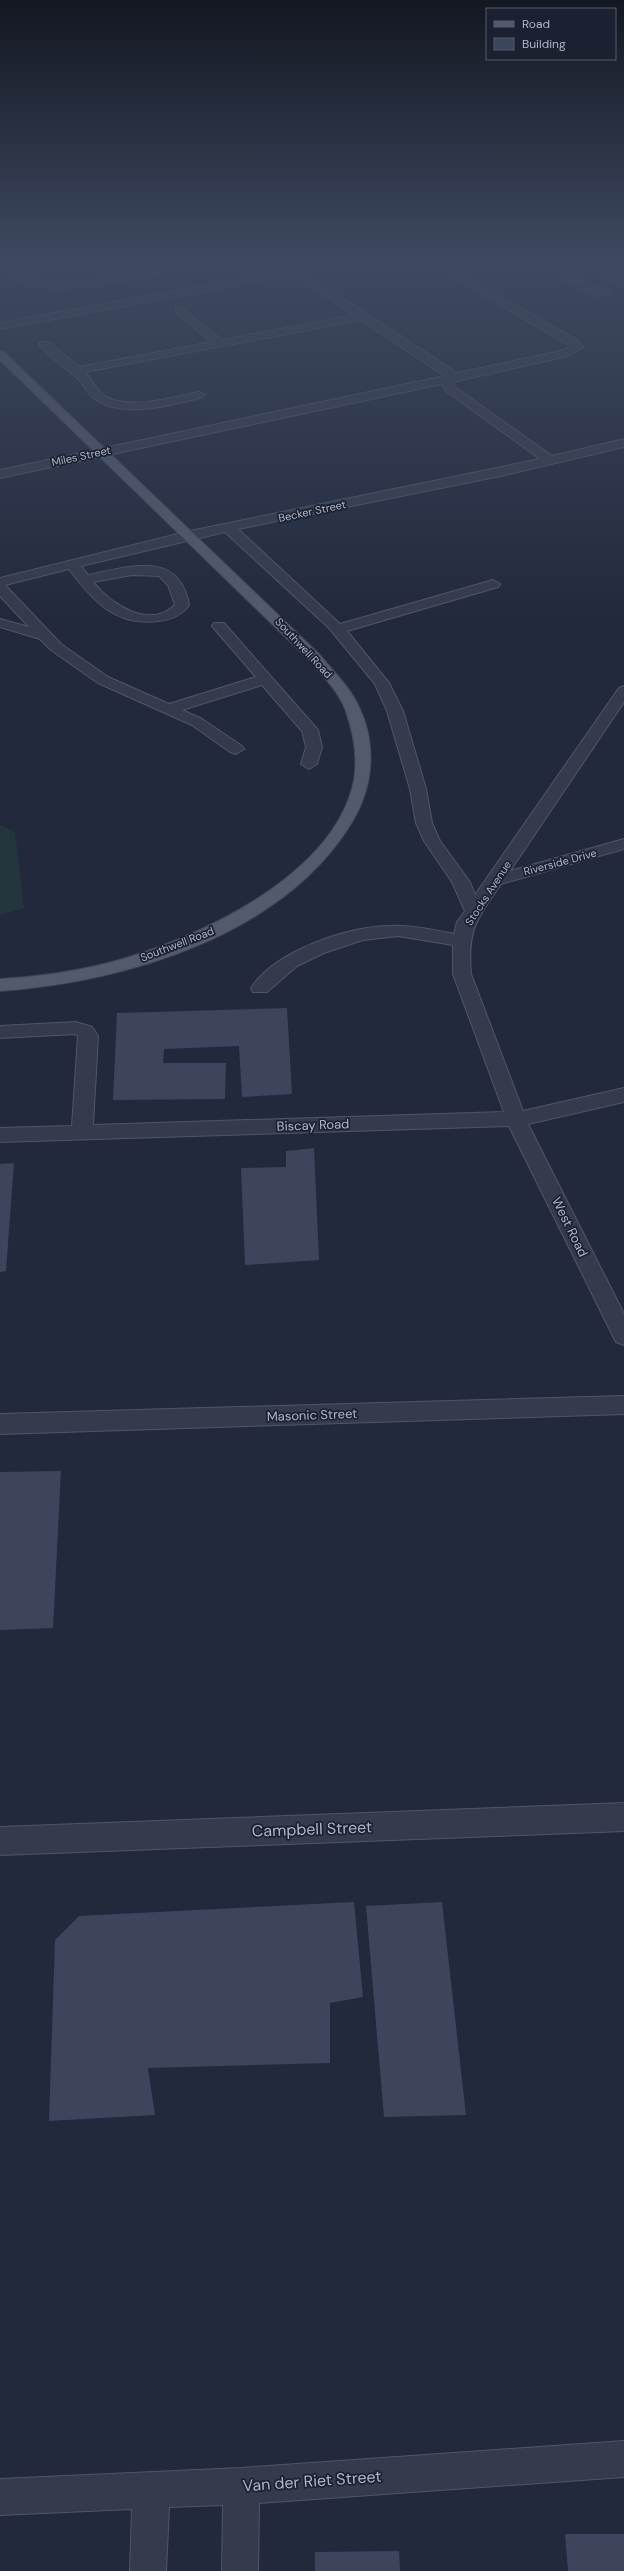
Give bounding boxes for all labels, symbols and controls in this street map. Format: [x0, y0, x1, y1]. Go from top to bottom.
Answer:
legend [486, 8, 616, 60]
text: Road [522, 16, 550, 32]
text: Building [522, 36, 566, 52]
street label: Miles Street [50, 443, 112, 469]
street label: Becker Street [277, 497, 347, 525]
street label: Southwell Road [272, 615, 336, 681]
street label: Riverside Drive [522, 845, 598, 879]
street label: Stocks Avenue [462, 858, 514, 928]
street label: Southwell Road [138, 924, 216, 964]
street label: Biscay Road [276, 1115, 350, 1135]
street label: West Road [548, 1194, 592, 1260]
street label: Masonic Street [266, 1405, 358, 1425]
street label: Campbell Street [252, 1816, 372, 1842]
street label: Van der Riet Street [242, 2466, 382, 2496]

